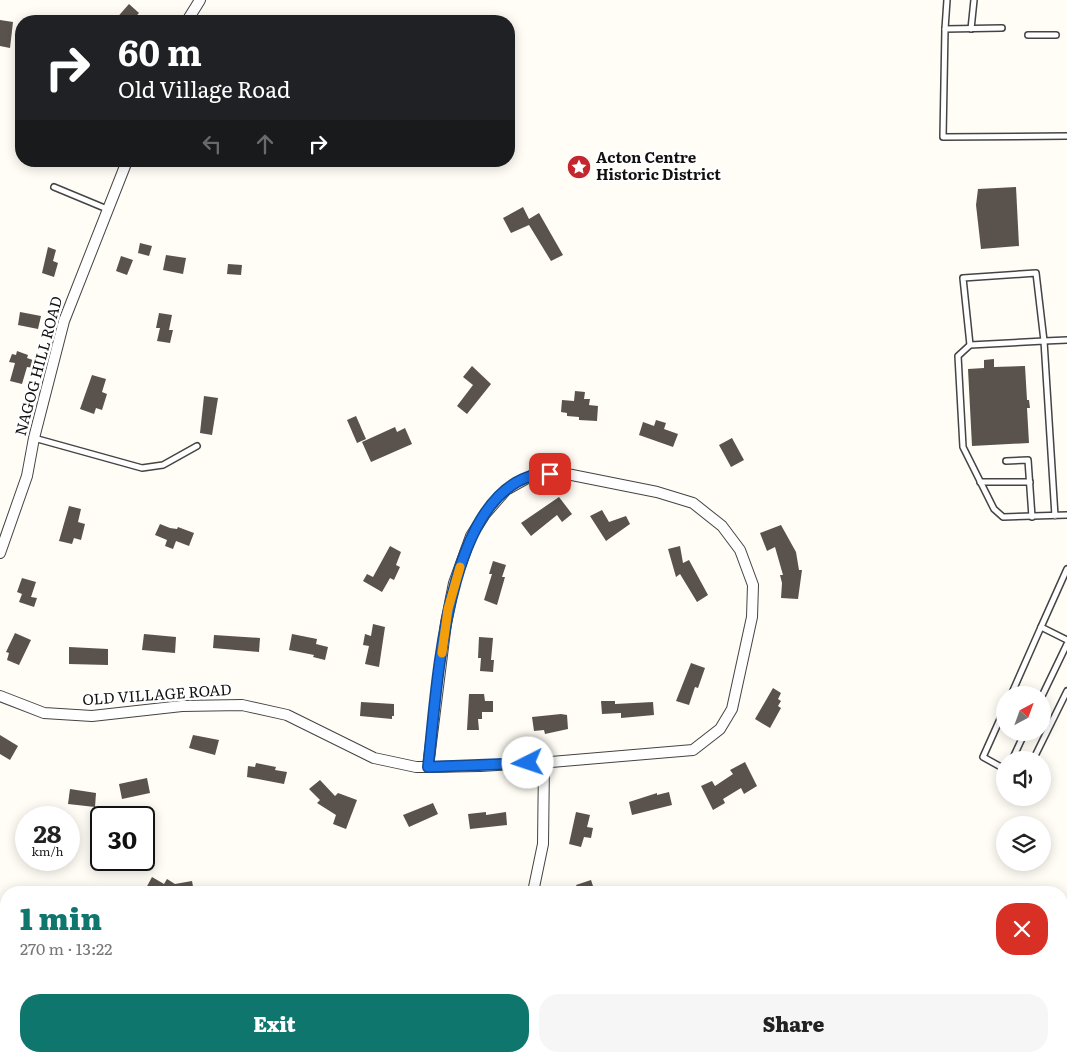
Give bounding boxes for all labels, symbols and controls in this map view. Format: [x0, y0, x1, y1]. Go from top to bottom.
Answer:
text: 60 m [118, 25, 202, 77]
icon: right [35, 35, 100, 100]
text: Old Village Road [118, 72, 290, 105]
icon: left [198, 130, 226, 158]
icon: ahead [251, 130, 279, 158]
icon: right [304, 130, 332, 158]
place label: Acton Centre Historic District [596, 145, 721, 185]
place icon: Acton Centre Historic District [566, 154, 592, 180]
street label: NAGOG HILL ROAD [8, 293, 67, 438]
pin [529, 453, 571, 495]
icon: arrive [536, 460, 564, 488]
street label: OLD VILLAGE ROAD [81, 677, 232, 710]
north arrow [996, 686, 1051, 741]
map controls [996, 686, 1051, 871]
position arrow [501, 736, 553, 788]
button: sound [996, 751, 1051, 806]
speed limit sign: 30 [90, 806, 155, 871]
text: 28 [33, 814, 62, 851]
button: layers [996, 816, 1051, 871]
text: km/h [32, 842, 63, 860]
text: 1 min [20, 895, 102, 939]
button: close [996, 903, 1048, 955]
text: 270 m · 13:22 [20, 936, 112, 960]
button: Exit [20, 994, 529, 1052]
button: Share [539, 994, 1048, 1052]

